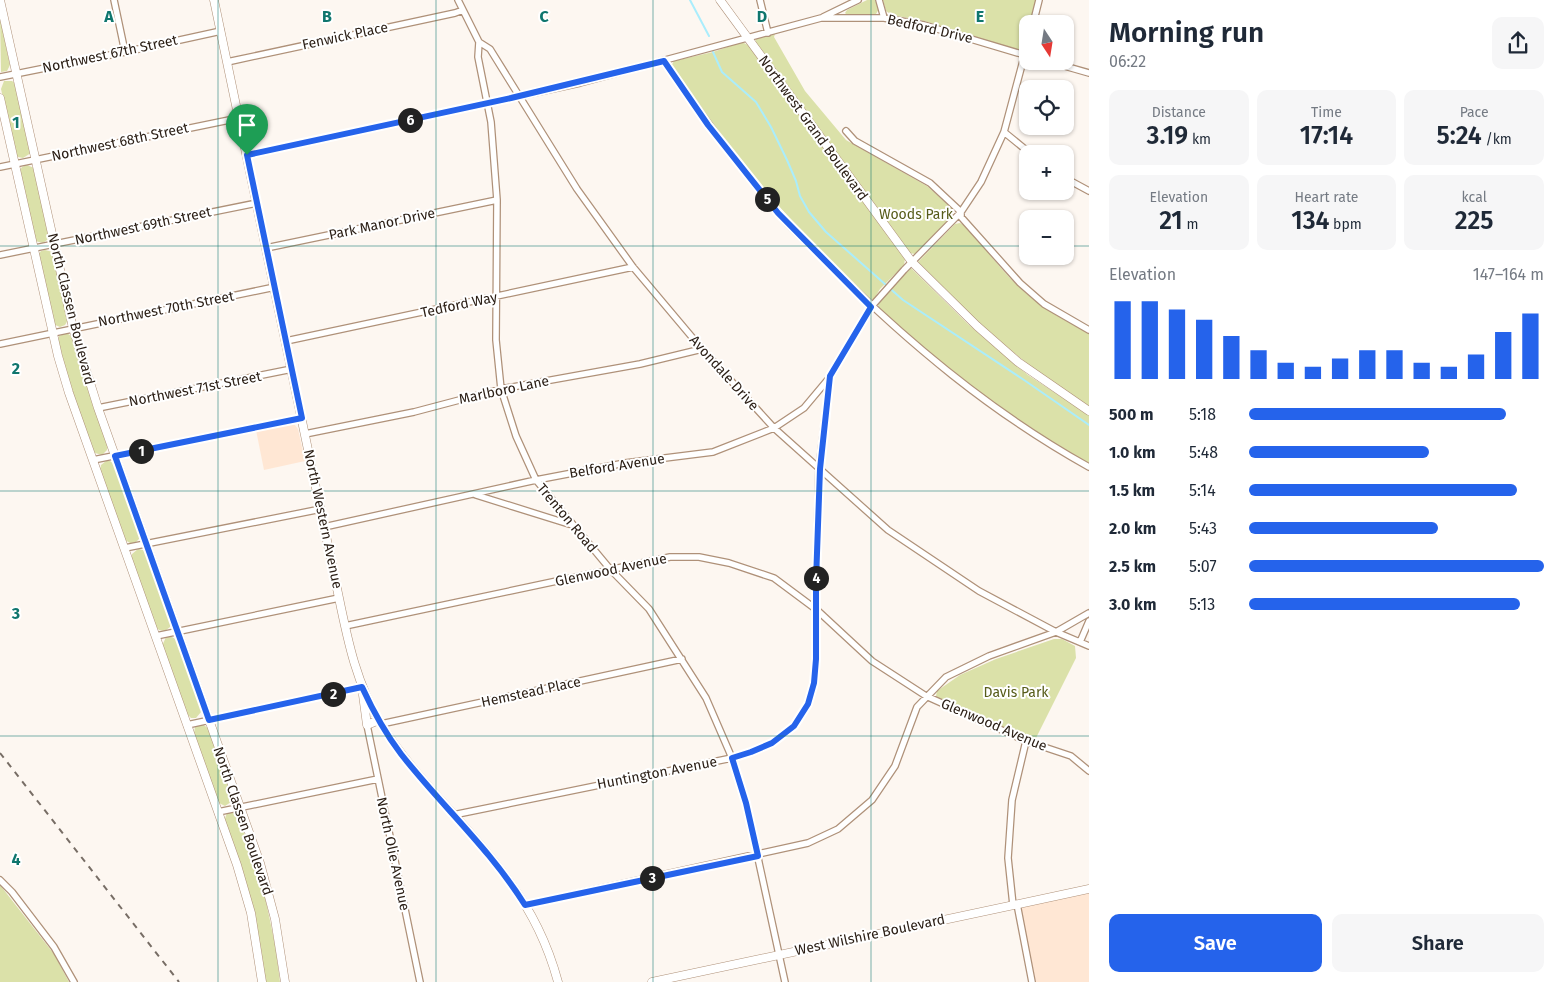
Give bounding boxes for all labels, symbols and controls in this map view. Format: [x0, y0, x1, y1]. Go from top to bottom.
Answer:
text: A [103, 7, 114, 26]
text: B [322, 7, 332, 26]
text: C [539, 7, 549, 26]
text: D [757, 7, 767, 26]
text: E [976, 7, 984, 26]
street label: Bedford Drive [886, 11, 974, 47]
north arrow [1019, 15, 1074, 70]
map controls [1019, 15, 1074, 265]
text: Morning run [1109, 16, 1264, 49]
button: share [1492, 17, 1544, 69]
street label: Fenwick Place [300, 19, 390, 53]
street label: Northwest 67th Street [41, 31, 180, 77]
street label: Northwest Grand Boulevard [755, 52, 871, 204]
text: 06:22 [1109, 52, 1146, 71]
button: locate [1019, 80, 1074, 135]
pin [226, 104, 268, 155]
text: Distance [1152, 104, 1206, 121]
text: Time [1311, 104, 1342, 121]
text: Pace [1460, 104, 1489, 121]
pin: 6 [398, 108, 422, 132]
icon: arrive [233, 111, 261, 139]
text: 6 [407, 112, 414, 129]
text: 1 [12, 113, 20, 132]
street label: Northwest 68th Street [50, 119, 191, 165]
text: 3.19 [1147, 121, 1188, 151]
text: 17:14 [1300, 121, 1353, 151]
text: 5:24 [1436, 121, 1482, 151]
text: km [1188, 131, 1211, 148]
text: /km [1482, 131, 1512, 148]
button: + [1019, 145, 1074, 200]
pin: 5 [754, 186, 780, 212]
text: Elevation [1149, 189, 1208, 206]
text: Heart rate [1295, 189, 1358, 206]
text: kcal [1462, 189, 1487, 206]
text: 5 [764, 191, 771, 208]
street label: Northwest 69th Street [73, 203, 214, 249]
street label: Park Manor Drive [327, 204, 437, 244]
park label: Woods Park [879, 206, 954, 223]
text: 21 [1159, 206, 1183, 236]
text: 134 [1291, 206, 1329, 236]
text: 225 [1455, 206, 1494, 236]
button: − [1019, 210, 1074, 265]
text: m [1183, 216, 1199, 233]
text: bpm [1329, 216, 1362, 233]
street label: North Classen Boulevard [44, 231, 98, 387]
text: Elevation [1109, 265, 1176, 284]
text: 147–164 m [1473, 265, 1544, 284]
street label: Northwest 70th Street [97, 287, 236, 331]
street label: Tedford Way [419, 289, 499, 321]
street label: Avondale Drive [686, 332, 762, 414]
text: 2 [12, 359, 20, 378]
street label: Northwest 71st Street [127, 368, 264, 410]
street label: Marlboro Lane [457, 372, 551, 408]
text: 500 m [1109, 405, 1154, 424]
text: 5:18 [1189, 405, 1216, 424]
pin: 1 [128, 438, 154, 464]
text: 1 [138, 443, 145, 460]
text: 1.0 km [1109, 443, 1156, 462]
text: 5:48 [1189, 443, 1218, 462]
street label: North Western Avenue [300, 448, 346, 590]
street label: Belford Avenue [568, 450, 666, 482]
street label: Trenton Road [533, 480, 601, 556]
text: 1.5 km [1109, 481, 1155, 500]
text: 5:14 [1189, 481, 1216, 500]
text: 2.0 km [1109, 519, 1156, 538]
text: 5:43 [1189, 519, 1217, 538]
street label: Glenwood Avenue [554, 550, 668, 590]
text: 2.5 km [1109, 557, 1156, 576]
text: 5:07 [1189, 557, 1217, 576]
pin: 4 [804, 566, 828, 590]
text: 4 [813, 570, 820, 587]
text: 3.0 km [1109, 595, 1156, 614]
text: 5:13 [1189, 595, 1215, 614]
text: 3 [11, 604, 20, 623]
street label: Hemstead Place [480, 673, 582, 711]
pin: 2 [320, 682, 346, 706]
park label: Davis Park [984, 684, 1049, 701]
text: 2 [330, 686, 337, 703]
street label: Glenwood Avenue [938, 695, 1050, 755]
street label: North Classen Boulevard [210, 745, 276, 897]
street label: Huntington Avenue [596, 753, 718, 793]
street label: North Olie Avenue [373, 796, 413, 912]
text: 4 [11, 850, 21, 869]
pin: 3 [640, 866, 664, 890]
text: 3 [649, 870, 656, 887]
street label: West Wilshire Boulevard [793, 911, 947, 959]
button: Save [1109, 914, 1322, 972]
button: Share [1332, 914, 1544, 972]

